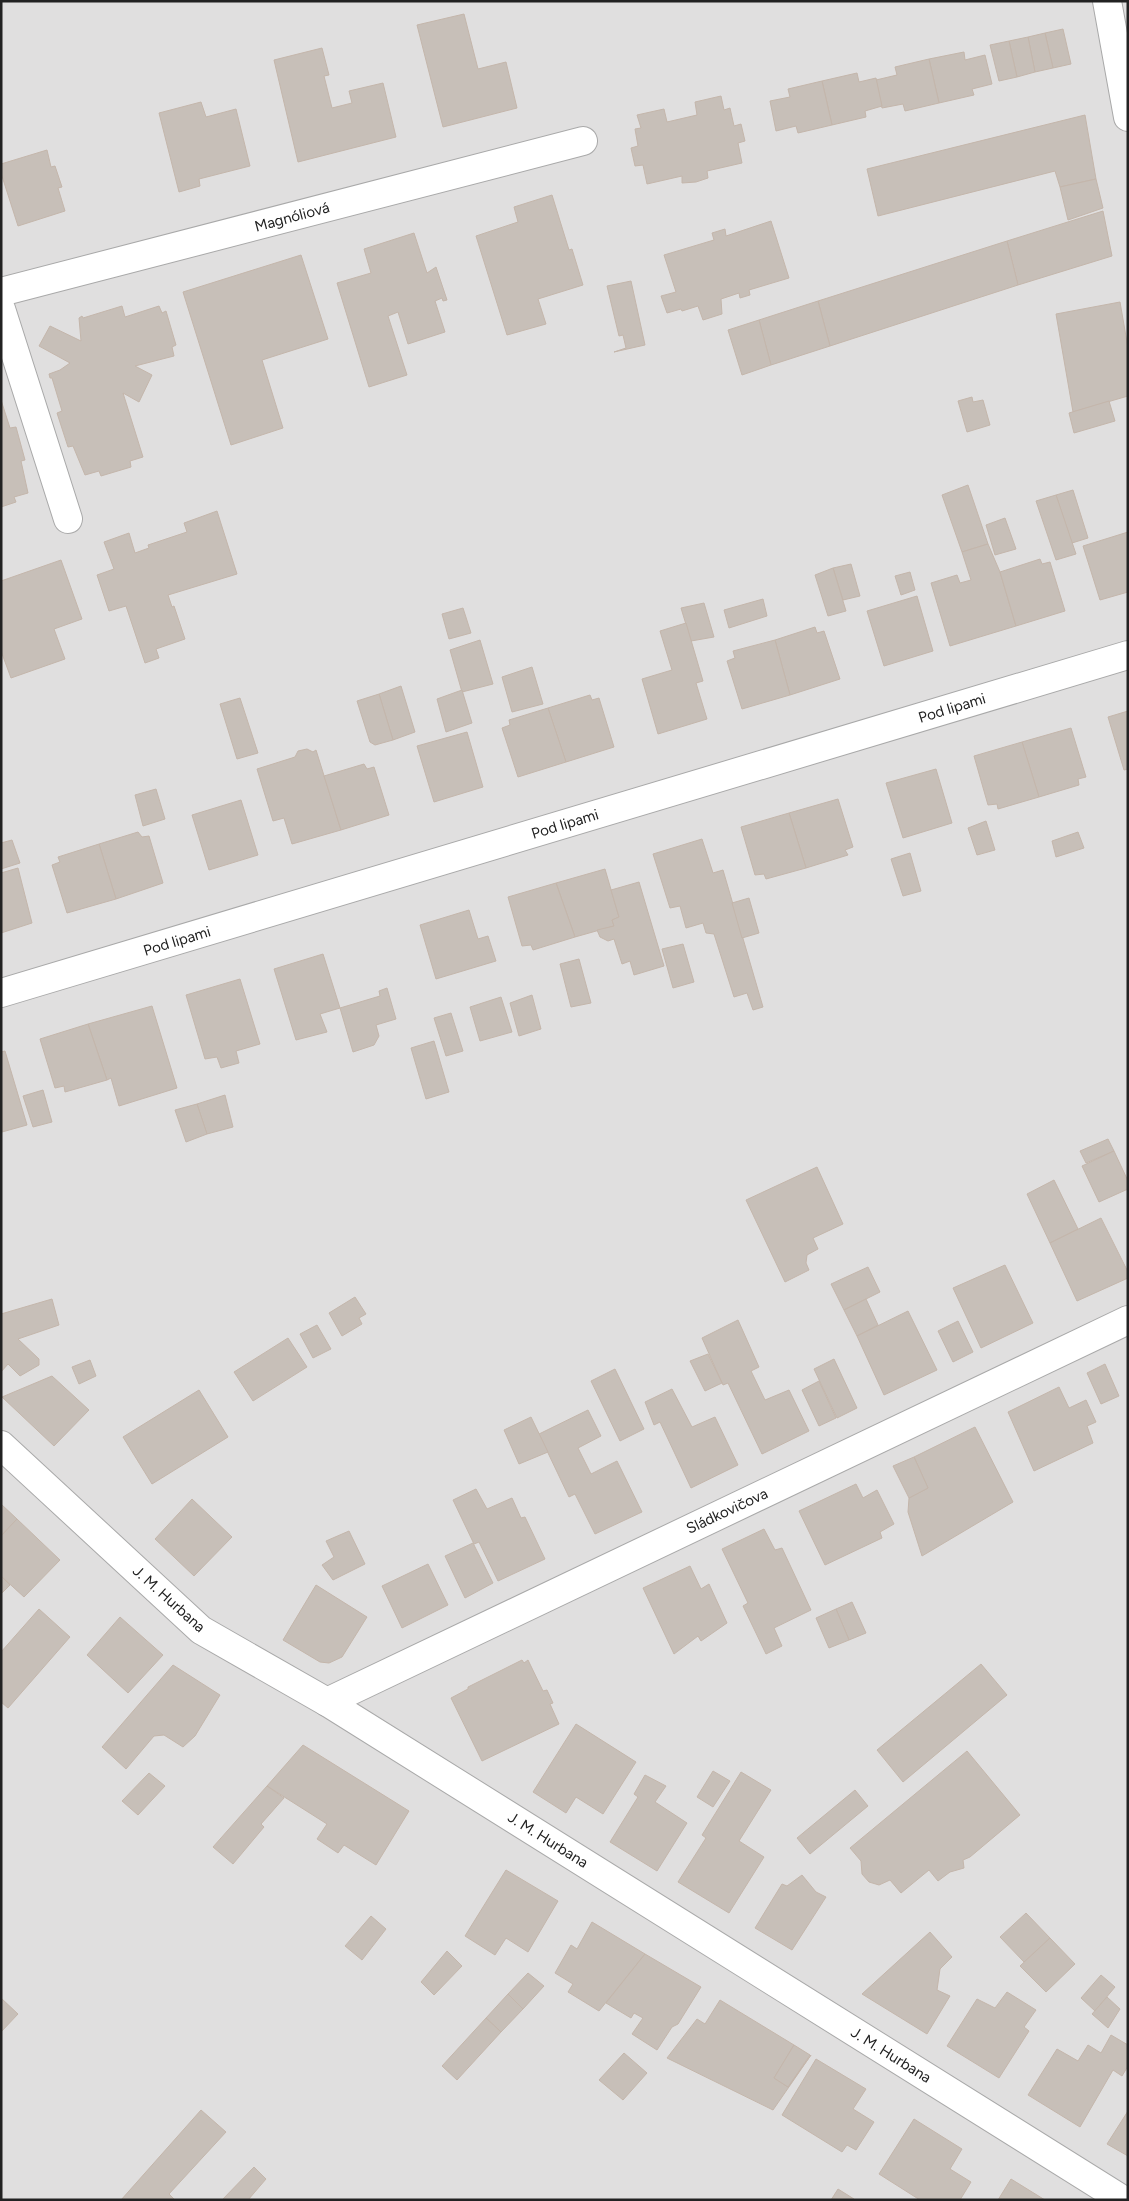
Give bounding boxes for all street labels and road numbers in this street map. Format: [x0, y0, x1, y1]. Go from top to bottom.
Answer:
street label: Magnóliová [253, 198, 331, 236]
street label: Pod lipami [916, 689, 988, 727]
street label: Pod lipami [529, 805, 601, 843]
street label: Pod lipami [141, 922, 213, 960]
street label: Sládkovičova [683, 1484, 771, 1538]
street label: J. M. Hurbana [129, 1562, 209, 1636]
street label: J. M. Hurbana [505, 1808, 591, 1872]
street label: J. M. Hurbana [848, 2023, 934, 2087]

